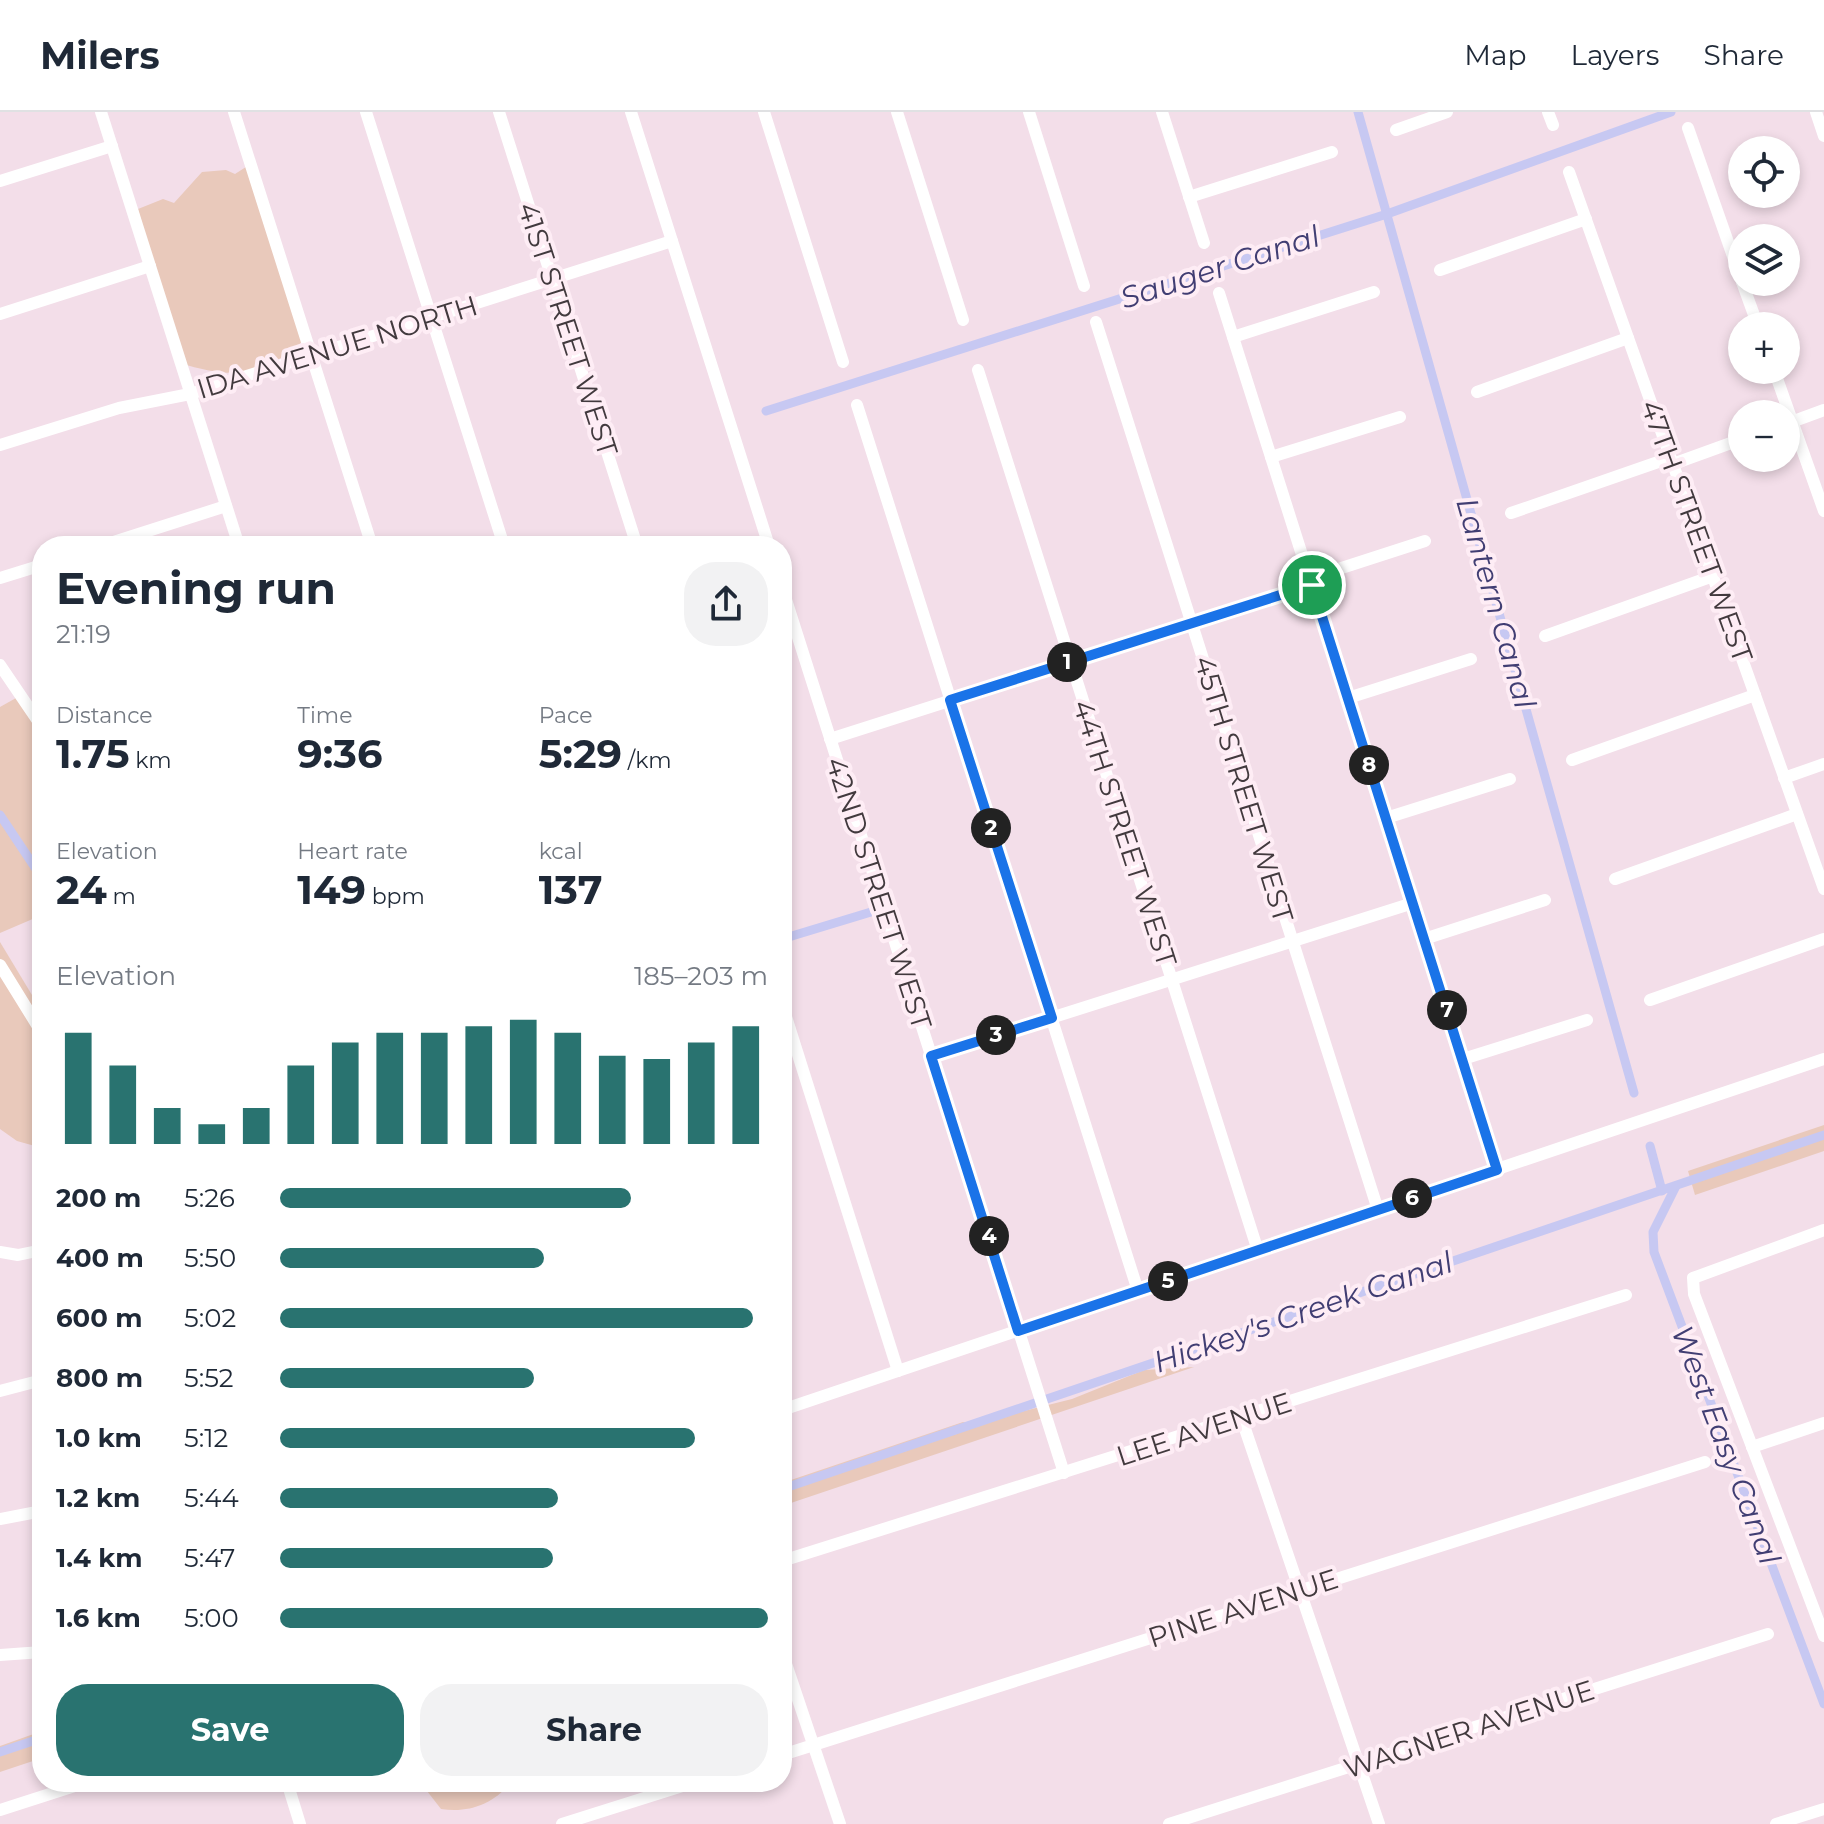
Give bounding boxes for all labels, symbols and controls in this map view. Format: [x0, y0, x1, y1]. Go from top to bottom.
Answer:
text: Milers [40, 32, 160, 79]
text: Map [1464, 38, 1527, 72]
text: Layers [1571, 38, 1660, 72]
text: Share [1704, 38, 1784, 72]
map controls [1728, 136, 1800, 472]
button: locate [1728, 136, 1800, 208]
street label: 41ST STREET WEST [511, 198, 625, 460]
water label: Sauger Canal [1116, 217, 1324, 317]
button: layers [1728, 224, 1800, 296]
street label: IDA AVENUE NORTH [193, 288, 481, 406]
button: + [1728, 312, 1800, 384]
street label: 47TH STREET WEST [1634, 395, 1760, 667]
button: − [1728, 400, 1800, 472]
water label: Lantern Canal [1448, 493, 1544, 713]
pin [1278, 551, 1346, 619]
text: Evening run [56, 561, 336, 615]
button: share [684, 562, 768, 646]
icon: arrive [1290, 563, 1334, 607]
text: 21:19 [56, 618, 111, 650]
pin: 1 [1047, 642, 1087, 682]
text: 1 [1063, 648, 1071, 675]
street label: 45TH STREET WEST [1187, 652, 1301, 926]
street label: 44TH STREET WEST [1066, 695, 1184, 971]
text: Distance [56, 702, 153, 729]
text: Time [297, 702, 353, 729]
text: Pace [539, 702, 593, 729]
text: 1.75 [56, 729, 129, 778]
text: 9:36 [297, 729, 382, 778]
text: 5:29 [539, 729, 622, 778]
pin: 8 [1349, 745, 1389, 785]
text: km [129, 747, 172, 774]
text: /km [622, 747, 672, 774]
text: 8 [1362, 751, 1376, 778]
street label: 42ND STREET WEST [819, 753, 939, 1033]
pin: 2 [971, 808, 1011, 848]
text: 2 [985, 814, 997, 841]
text: Elevation [56, 838, 158, 865]
text: Heart rate [297, 838, 408, 865]
text: kcal [539, 838, 583, 865]
text: 24 [56, 865, 107, 914]
text: 149 [297, 865, 366, 914]
text: 137 [539, 865, 602, 914]
text: m [107, 883, 136, 910]
text: bpm [366, 883, 425, 910]
text: Elevation [56, 960, 176, 992]
text: 185–203 m [634, 960, 768, 992]
pin: 7 [1427, 990, 1467, 1030]
text: 7 [1440, 996, 1454, 1023]
pin: 3 [976, 1015, 1016, 1055]
text: 3 [989, 1021, 1003, 1048]
pin: 6 [1392, 1178, 1432, 1218]
text: 200 m [56, 1182, 141, 1214]
text: 5:26 [184, 1182, 235, 1214]
text: 6 [1405, 1184, 1419, 1211]
pin: 4 [969, 1216, 1009, 1256]
text: 4 [981, 1222, 997, 1249]
text: 400 m [56, 1242, 144, 1274]
text: 5:50 [184, 1242, 236, 1274]
water label: Hickey's Creek Canal [1148, 1243, 1458, 1381]
pin: 5 [1148, 1261, 1188, 1301]
text: 5 [1161, 1267, 1175, 1294]
text: 600 m [56, 1302, 143, 1334]
text: 5:02 [184, 1302, 236, 1334]
water label: West Easy Canal [1663, 1320, 1789, 1570]
text: 800 m [56, 1362, 143, 1394]
text: 5:52 [184, 1362, 234, 1394]
street label: LEE AVENUE [1112, 1385, 1296, 1473]
text: 1.0 km [56, 1422, 142, 1454]
text: 5:12 [184, 1422, 228, 1454]
text: 1.2 km [56, 1482, 140, 1514]
text: 5:44 [184, 1482, 239, 1514]
text: 1.4 km [56, 1542, 142, 1574]
text: 5:47 [184, 1542, 235, 1574]
street label: PINE AVENUE [1144, 1561, 1342, 1655]
text: 1.6 km [56, 1602, 141, 1634]
text: 5:00 [184, 1602, 239, 1634]
street label: WAGNER AVENUE [1340, 1672, 1598, 1786]
button: Save [56, 1684, 404, 1776]
button: Share [420, 1684, 768, 1776]

